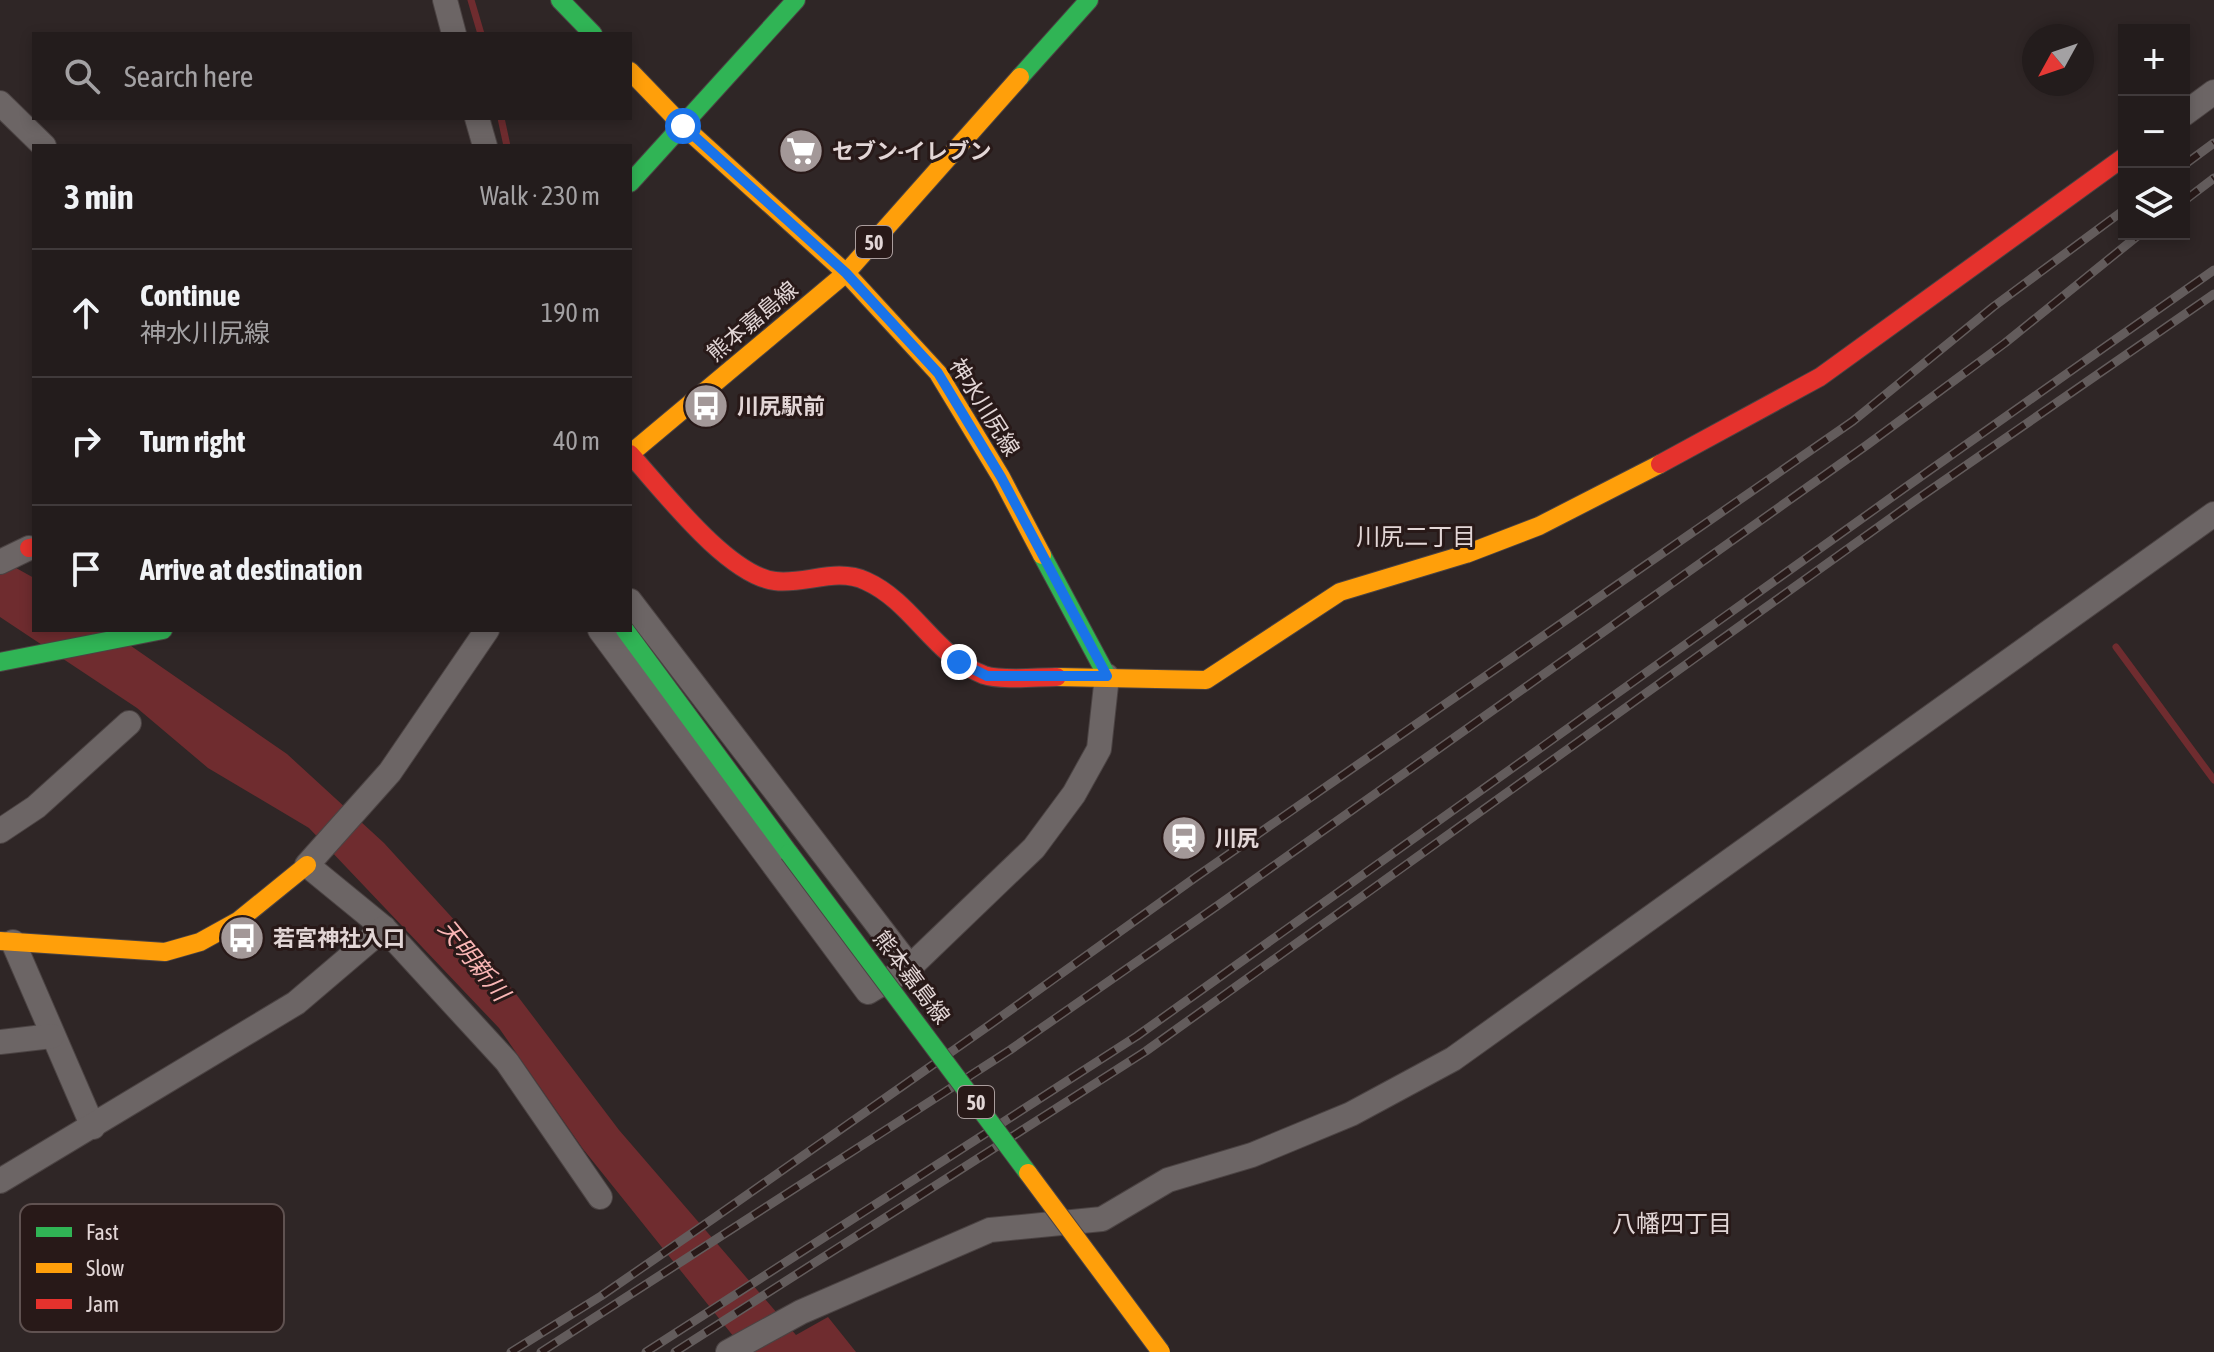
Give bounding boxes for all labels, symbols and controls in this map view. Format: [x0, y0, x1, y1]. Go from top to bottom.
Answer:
north arrow [2022, 24, 2094, 96]
map controls [2118, 24, 2190, 240]
button: + [2118, 24, 2190, 96]
search box [32, 32, 632, 120]
icon: search [60, 54, 104, 98]
text: Search here [124, 59, 253, 93]
button: − [2118, 96, 2190, 168]
route start [665, 108, 701, 144]
supermarket icon: セブン-イレブン [777, 127, 825, 175]
place label: セブン-イレブン [832, 138, 992, 164]
button: layers [2118, 168, 2190, 240]
text: 3 min [64, 177, 133, 216]
text: Walk · 230 m [480, 181, 600, 211]
road number: 50 [856, 226, 892, 258]
street label: 熊本嘉島線 [702, 276, 802, 366]
text: Continue [140, 278, 240, 312]
icon: ahead [64, 291, 108, 335]
text: 190 m [541, 298, 600, 328]
text: 神水川尻線 [140, 318, 270, 348]
street label: 神水川尻線 [945, 353, 1025, 461]
bus stop icon: 川尻駅前 [682, 382, 730, 430]
place label: 川尻駅前 [737, 393, 825, 419]
icon: right [64, 419, 108, 463]
text: Turn right [140, 424, 246, 458]
text: 40 m [553, 426, 600, 456]
district label: 川尻二丁目 [1356, 523, 1476, 550]
icon: arrive [64, 547, 108, 591]
text: Arrive at destination [140, 552, 362, 586]
route end [941, 644, 977, 680]
station icon: 川尻 [1160, 814, 1208, 862]
place label: 川尻 [1215, 825, 1259, 851]
bus stop icon: 若宮神社入口 [218, 914, 266, 962]
water label: 天明新川 [433, 914, 517, 1008]
place label: 若宮神社入口 [273, 925, 405, 951]
street label: 熊本嘉島線 [869, 925, 955, 1029]
road number: 50 [958, 1086, 994, 1118]
legend [20, 1204, 284, 1332]
district label: 八幡四丁目 [1612, 1210, 1732, 1237]
text: Fast [86, 1219, 119, 1245]
text: Slow [86, 1255, 124, 1281]
text: Jam [86, 1291, 119, 1317]

